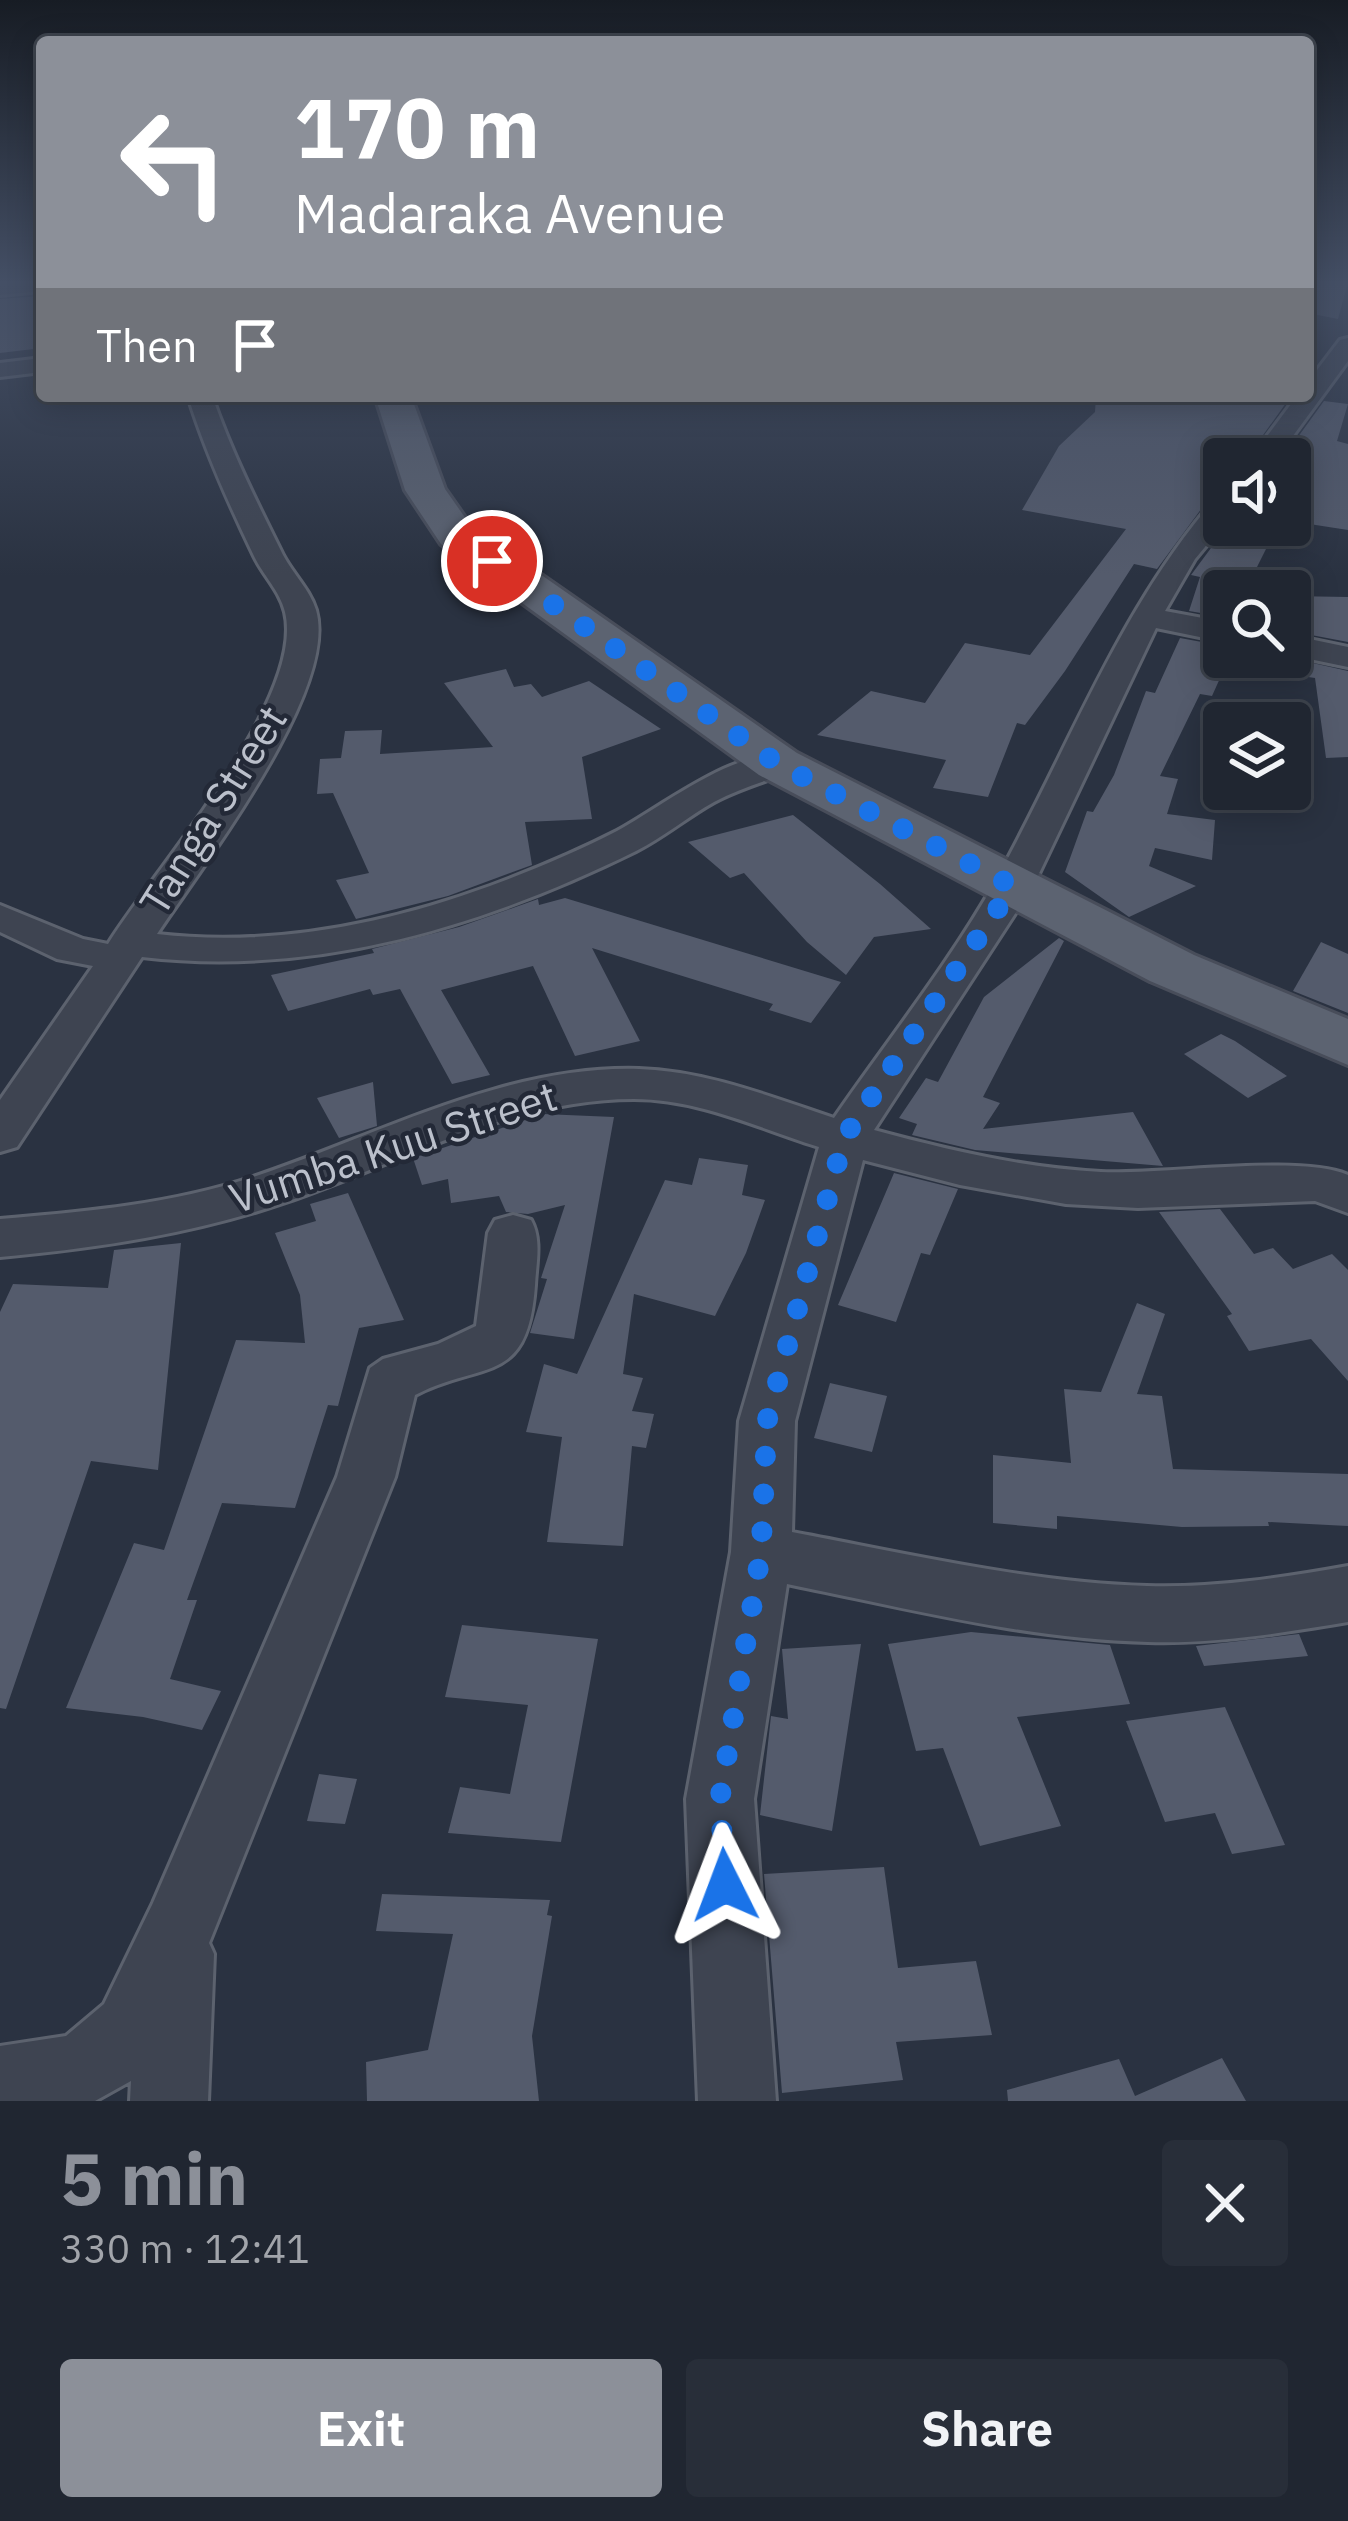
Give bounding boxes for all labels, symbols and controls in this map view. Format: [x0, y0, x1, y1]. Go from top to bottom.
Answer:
text: 170 m [294, 72, 540, 181]
icon: left [96, 84, 252, 240]
text: Madaraka Avenue [294, 178, 725, 248]
icon: arrive [222, 312, 288, 378]
text: Then [96, 316, 198, 374]
map controls [1203, 438, 1311, 810]
button: sound [1203, 438, 1311, 546]
pin [441, 510, 543, 612]
icon: arrive [459, 528, 525, 594]
button: search [1203, 570, 1311, 678]
street label: Tanga Street [126, 695, 299, 925]
button: layers [1203, 702, 1311, 810]
street label: Vumba Kuu Street [222, 1068, 563, 1225]
position arrow [662, 1822, 788, 1948]
text: 5 min [60, 2131, 248, 2225]
button: close [1162, 2140, 1288, 2266]
text: 330 m · 12:41 [60, 2223, 310, 2274]
button: Exit [60, 2359, 662, 2497]
button: Share [686, 2359, 1288, 2497]

